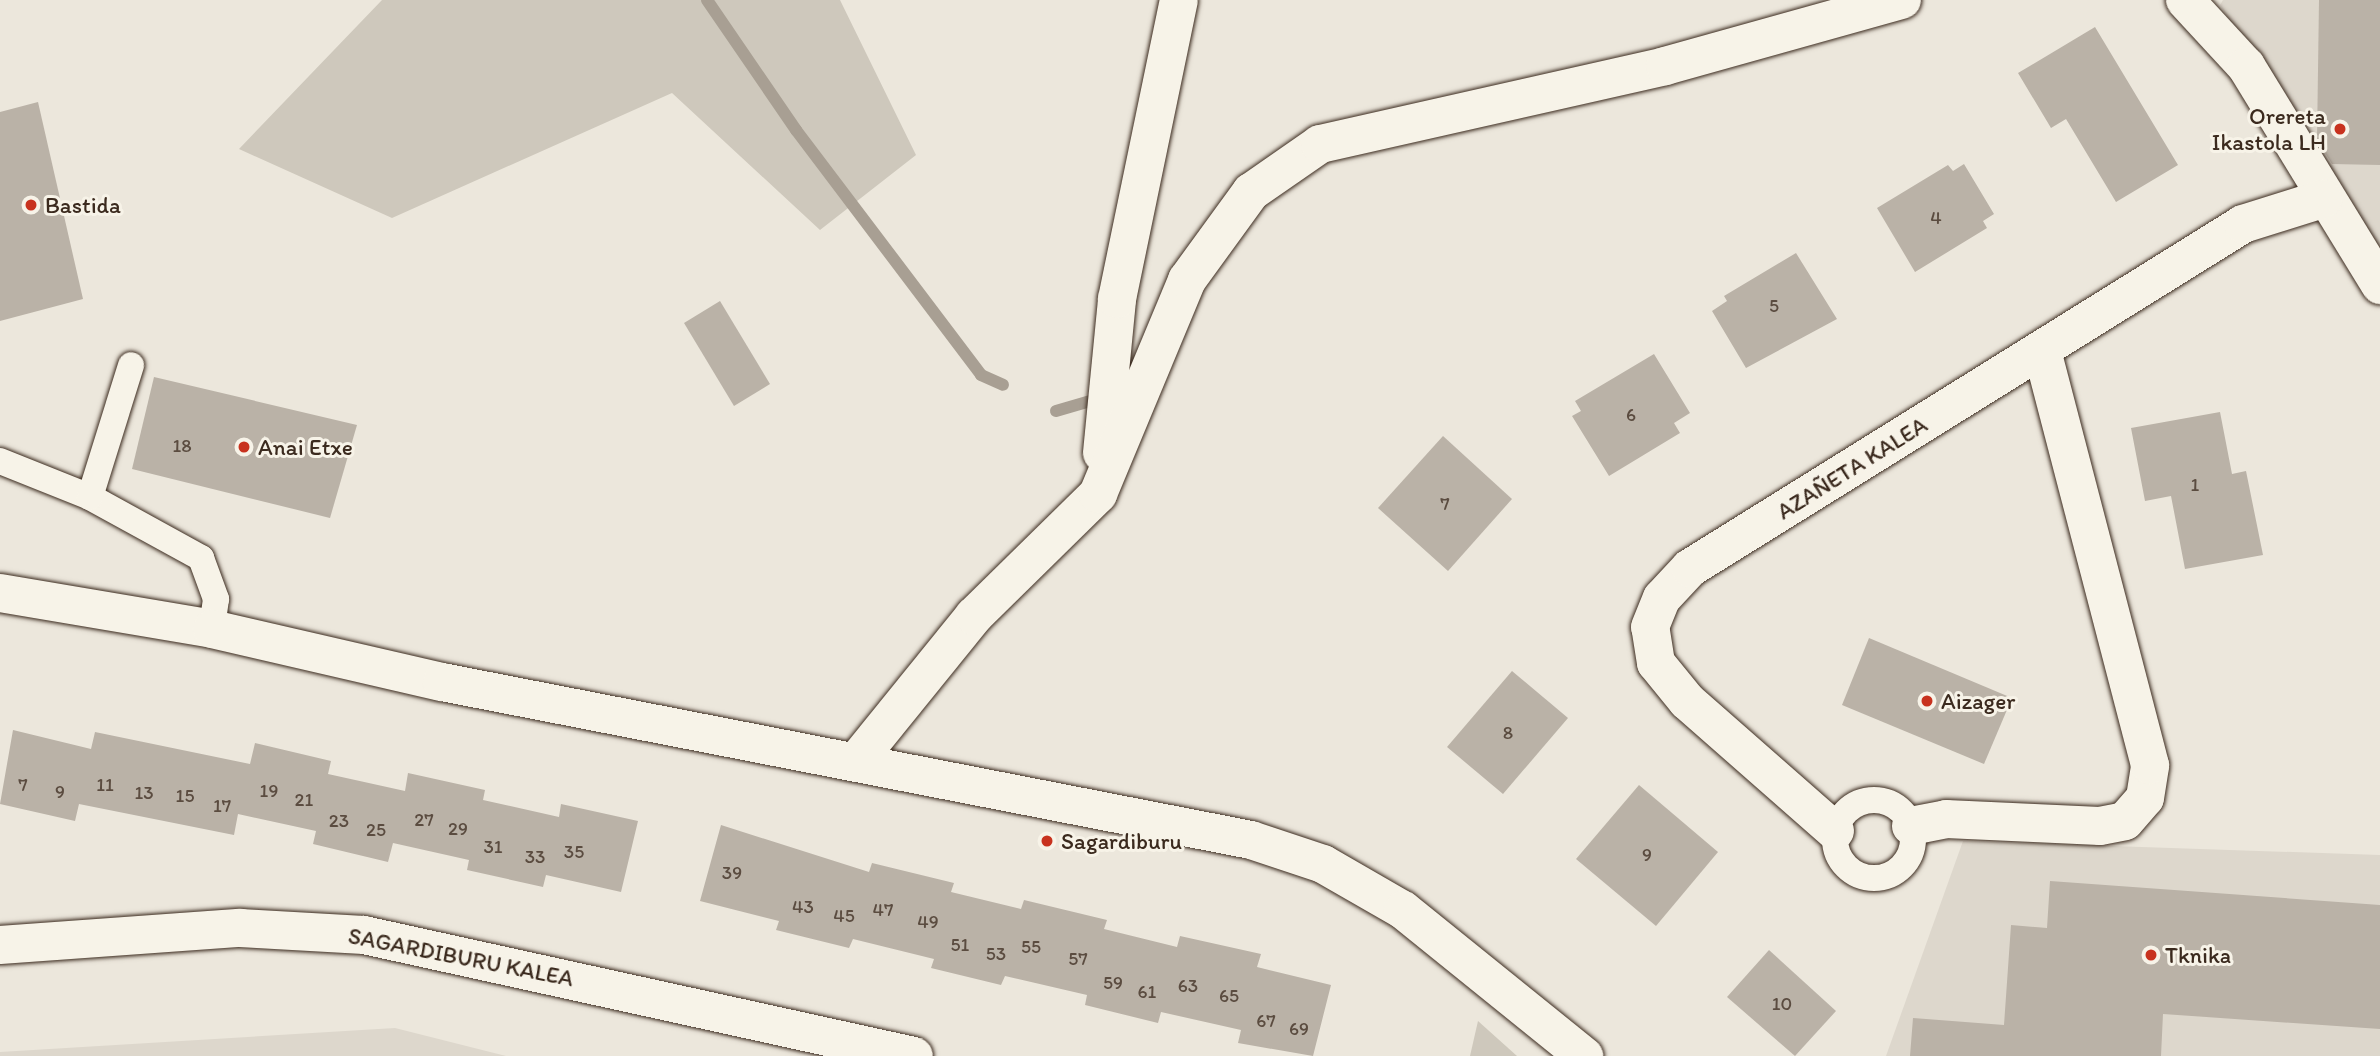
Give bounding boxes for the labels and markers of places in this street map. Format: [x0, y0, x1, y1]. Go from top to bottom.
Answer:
place label: Orereta Ikastola LH [2212, 102, 2326, 156]
marker: Orereta Ikastola LH [2332, 121, 2348, 137]
place label: Bastida [45, 191, 121, 219]
marker: Bastida [23, 197, 39, 213]
place label: Anai Etxe [258, 433, 352, 461]
marker: Anai Etxe [236, 439, 252, 455]
place label: Aizager [1941, 687, 2015, 715]
marker: Aizager [1919, 693, 1935, 709]
place label: Sagardiburu [1061, 827, 1182, 855]
marker: Sagardiburu [1039, 833, 1055, 849]
place label: Tknika [2165, 941, 2231, 969]
marker: Tknika [2143, 947, 2159, 963]

